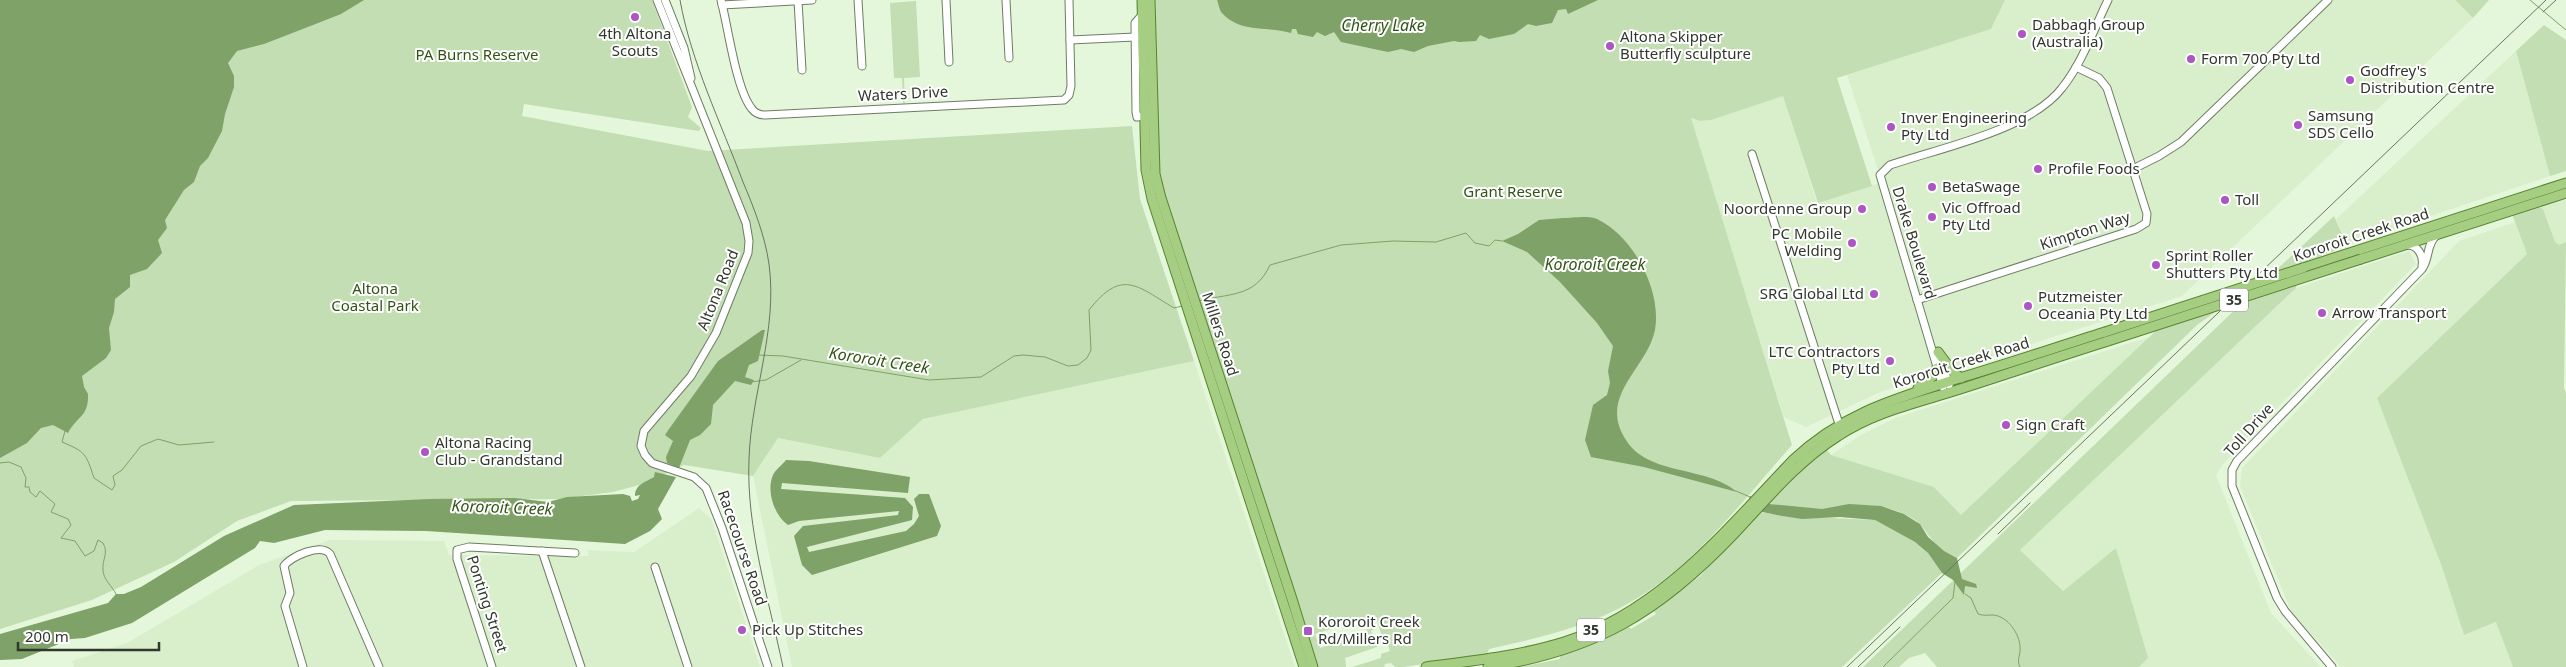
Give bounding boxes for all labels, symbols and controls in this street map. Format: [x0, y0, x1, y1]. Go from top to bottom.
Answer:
marker: 4th Altona Scouts [629, 11, 641, 23]
water label: Cherry Lake [1341, 14, 1425, 36]
place label: Dabbagh Group (Australia) [2032, 14, 2145, 51]
place label: 4th Altona Scouts [599, 23, 671, 60]
place label: Altona Skipper Butterfly sculpture [1620, 26, 1751, 63]
marker: Dabbagh Group (Australia) [2016, 28, 2028, 40]
marker: Altona Skipper Butterfly sculpture [1604, 40, 1616, 52]
park label: PA Burns Reserve [415, 44, 539, 64]
place label: Form 700 Pty Ltd [2201, 48, 2320, 68]
marker: Form 700 Pty Ltd [2185, 53, 2197, 65]
place label: Godfrey's Distribution Centre [2360, 60, 2495, 97]
marker: Godfrey's Distribution Centre [2344, 74, 2356, 86]
street label: Waters Drive [857, 81, 949, 105]
place label: Samsung SDS Cello [2308, 105, 2374, 142]
place label: Inver Engineering Pty Ltd [1901, 107, 2027, 144]
marker: Samsung SDS Cello [2292, 119, 2304, 131]
marker: Inver Engineering Pty Ltd [1885, 121, 1897, 133]
place label: Profile Foods [2048, 158, 2140, 178]
marker: Profile Foods [2032, 163, 2044, 175]
place label: BetaSwage [1942, 176, 2020, 196]
park label: Grant Reserve [1463, 181, 1563, 201]
marker: BetaSwage [1926, 181, 1938, 193]
street label: Drake Boulevard [1888, 184, 1942, 302]
place label: Toll [2235, 189, 2259, 209]
marker: Toll [2219, 194, 2231, 206]
place label: Vic Offroad Pty Ltd [1942, 197, 2021, 234]
place label: Noordenne Group [1724, 198, 1852, 218]
marker: Noordenne Group [1856, 203, 1868, 215]
street label: Kororoit Creek Road [2290, 203, 2431, 265]
street label: Kimpton Way [2037, 206, 2133, 254]
marker: Vic Offroad Pty Ltd [1926, 211, 1938, 223]
place label: PC Mobile Welding [1771, 223, 1842, 260]
marker: PC Mobile Welding [1846, 237, 1858, 249]
place label: Sprint Roller Shutters Pty Ltd [2166, 245, 2278, 282]
street label: Altona Road [692, 246, 742, 333]
water label: Kororoit Creek [1544, 253, 1647, 275]
marker: Sprint Roller Shutters Pty Ltd [2150, 259, 2162, 271]
park label: Altona Coastal Park [331, 278, 419, 315]
place label: SRG Global Ltd [1760, 283, 1864, 303]
place label: Putzmeister Oceania Pty Ltd [2038, 286, 2148, 323]
marker: SRG Global Ltd [1868, 288, 1880, 300]
road number: 35 [2220, 288, 2248, 312]
street label: Millers Road [1198, 289, 1244, 378]
marker: Putzmeister Oceania Pty Ltd [2022, 300, 2034, 312]
place label: Arrow Transport [2332, 302, 2447, 322]
marker: Arrow Transport [2316, 307, 2328, 319]
street label: Kororoit Creek Road [1890, 332, 2031, 392]
water label: Kororoit Creek [827, 341, 932, 379]
place label: LTC Contractors Pty Ltd [1768, 341, 1880, 378]
marker: LTC Contractors Pty Ltd [1884, 355, 1896, 367]
street label: Toll Drive [2219, 398, 2277, 460]
place label: Sign Craft [2016, 414, 2085, 434]
marker: Sign Craft [2000, 419, 2012, 431]
place label: Altona Racing Club - Grandstand [435, 432, 563, 469]
marker: Altona Racing Club - Grandstand [419, 446, 431, 458]
street label: Racecourse Road [714, 487, 772, 608]
water label: Kororoit Creek [451, 494, 554, 520]
street label: Ponting Street [463, 553, 513, 655]
place label: Kororoit Creek Rd/Millers Rd [1318, 611, 1420, 648]
road number: 35 [1577, 618, 1605, 642]
place label: Pick Up Stitches [752, 619, 863, 639]
scale bar [18, 620, 159, 652]
marker: Pick Up Stitches [736, 624, 748, 636]
marker: Kororoit Creek Rd/Millers Rd [1302, 625, 1314, 637]
text: 200 m [25, 626, 69, 646]

